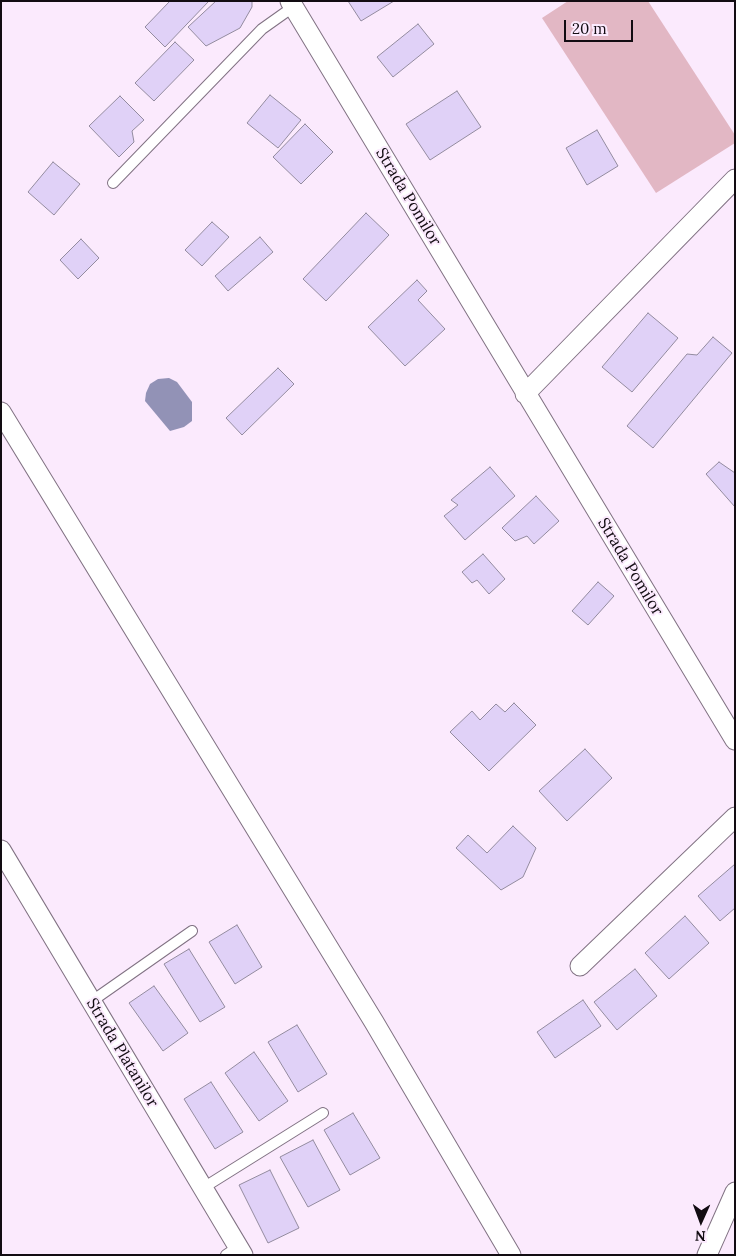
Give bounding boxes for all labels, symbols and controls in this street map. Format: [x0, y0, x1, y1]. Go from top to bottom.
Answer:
scale bar [566, 10, 635, 42]
text: 20 m [572, 19, 607, 38]
street label: Strada Pomilor [371, 145, 445, 249]
street label: Strada Pomilor [593, 515, 667, 619]
street label: Strada Platanilor [82, 995, 162, 1111]
north arrow [676, 1196, 726, 1246]
text: N [695, 1227, 706, 1245]

